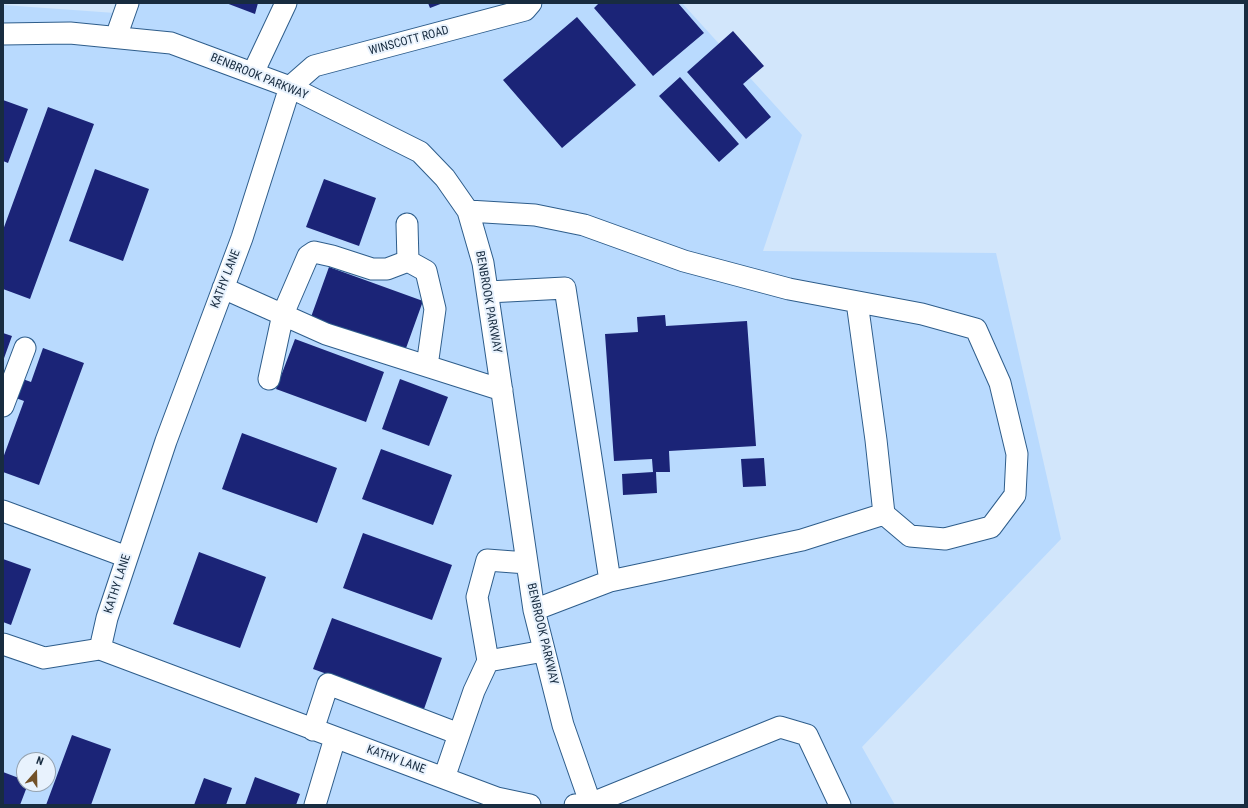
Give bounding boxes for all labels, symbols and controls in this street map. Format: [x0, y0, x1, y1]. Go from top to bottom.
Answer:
street label: WINSCOTT ROAD [367, 23, 451, 59]
street label: BENBROOK PARKWAY [208, 51, 310, 103]
street label: KATHY LANE [208, 248, 244, 310]
street label: BENBROOK PARKWAY [472, 250, 504, 354]
street label: KATHY LANE [102, 553, 134, 615]
street label: BENBROOK PARKWAY [523, 582, 561, 686]
street label: KATHY LANE [365, 743, 427, 777]
north arrow [16, 752, 56, 792]
text: N [35, 754, 45, 768]

